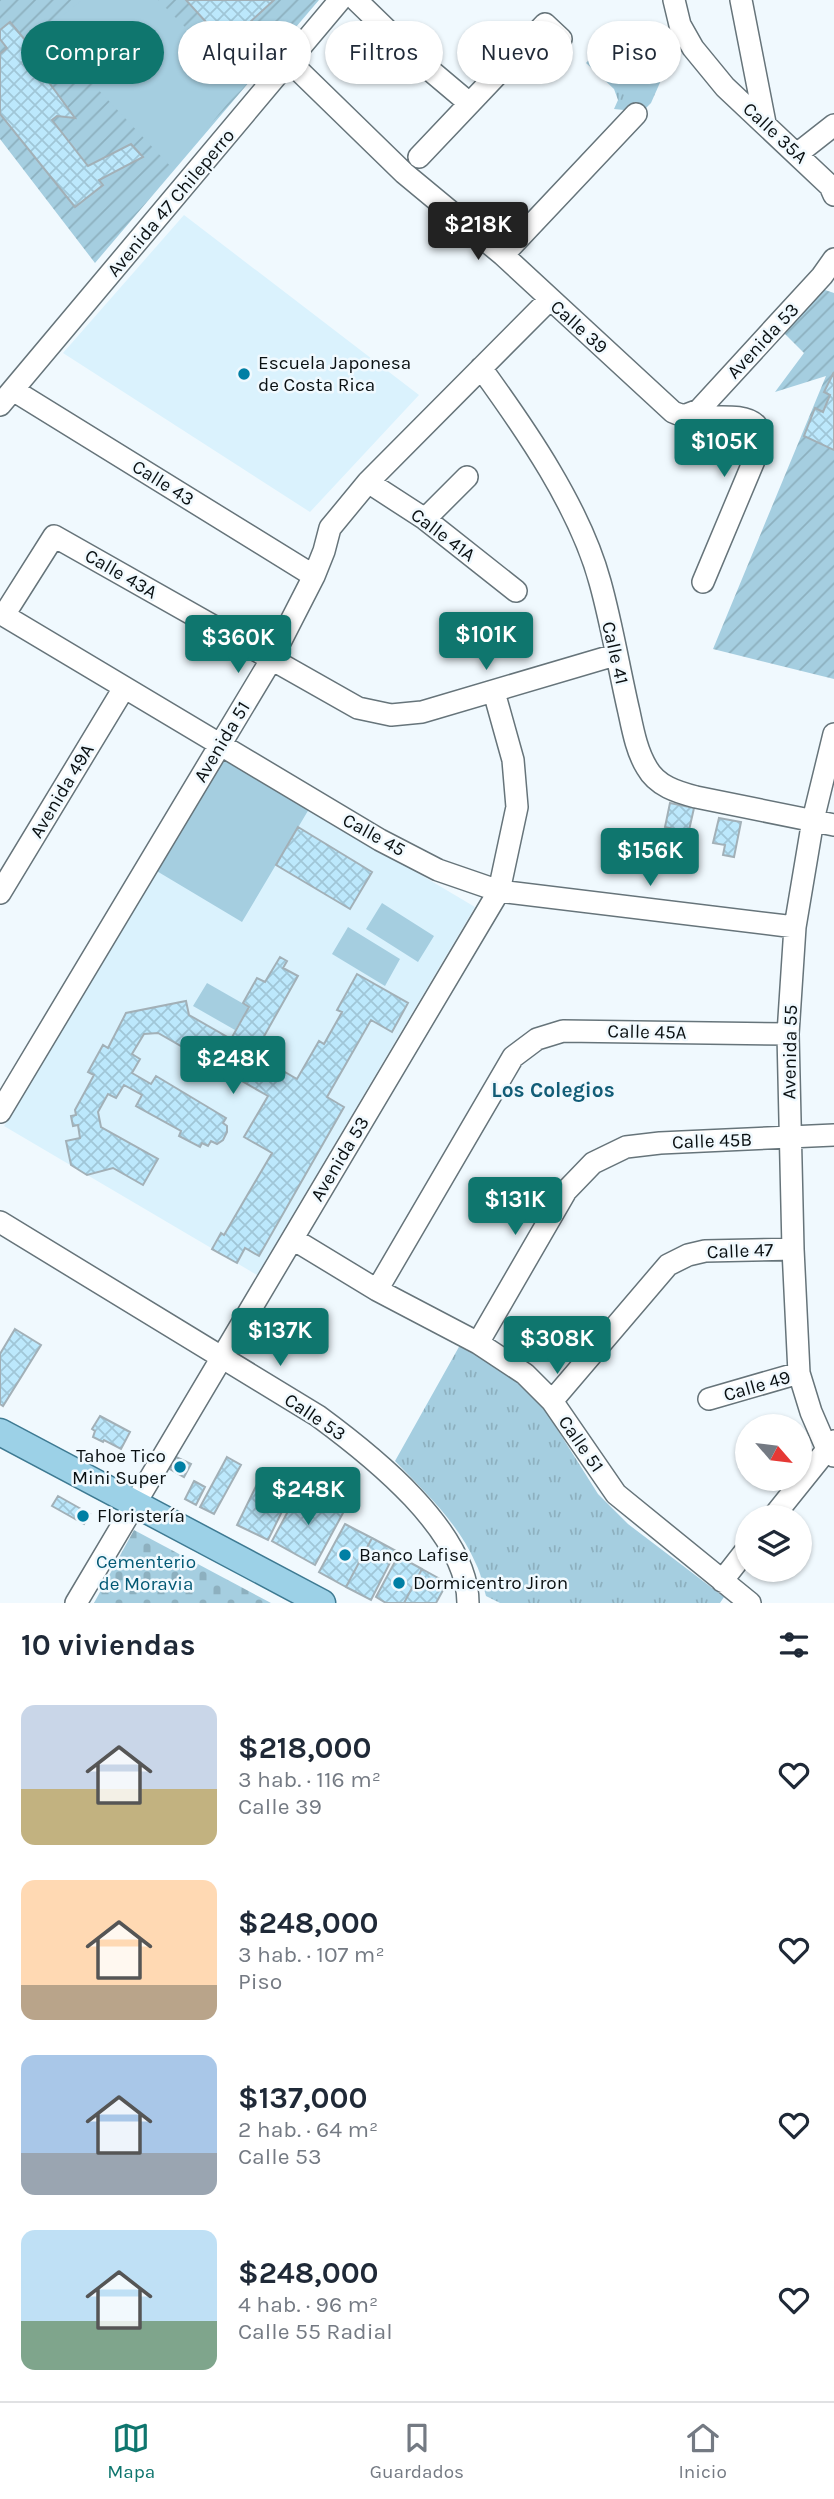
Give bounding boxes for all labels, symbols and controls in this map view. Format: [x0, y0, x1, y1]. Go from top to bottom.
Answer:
chip: Comprar [21, 21, 164, 84]
chip: Alquilar [178, 21, 311, 84]
chip: Filtros [325, 21, 443, 84]
chip: Nuevo [457, 21, 573, 84]
chip: Piso [587, 21, 681, 84]
street label: Calle 35A [738, 98, 812, 168]
street label: Avenida 47 Chileperro [103, 125, 239, 281]
pin: $218K [429, 202, 527, 262]
text: $218K [444, 211, 512, 238]
street label: Calle 39 [546, 296, 612, 358]
street label: Avenida 53 [723, 299, 803, 383]
place label: Escuela Japonesa de Costa Rica [258, 352, 411, 396]
marker: Escuela Japonesa de Costa Rica [236, 366, 252, 382]
pin: $105K [675, 420, 773, 479]
text: $105K [690, 428, 758, 455]
street label: Calle 43 [128, 455, 198, 511]
street label: Calle 41A [406, 504, 480, 566]
street label: Calle 43A [81, 545, 161, 604]
pin: $101K [437, 612, 535, 672]
pin: $360K [189, 616, 287, 675]
street label: Calle 41 [597, 619, 633, 687]
text: $101K [455, 621, 517, 648]
text: $360K [201, 624, 275, 651]
street label: Avenida 51 [189, 698, 255, 786]
street label: Avenida 49A [25, 740, 99, 842]
street label: Calle 45 [339, 809, 409, 861]
pin: $156K [601, 828, 699, 888]
text: $156K [617, 837, 683, 864]
street label: Avenida 55 [778, 1005, 802, 1099]
street label: Calle 45A [607, 1020, 687, 1044]
pin: $248K [184, 1036, 282, 1096]
text: $248K [196, 1045, 270, 1072]
district label: Los Colegios [491, 1078, 615, 1102]
street label: Avenida 53 [306, 1113, 374, 1205]
street label: Calle 45B [672, 1129, 752, 1153]
pin: $131K [466, 1178, 564, 1237]
text: $131K [484, 1186, 546, 1213]
street label: Calle 47 [706, 1239, 774, 1263]
pin: $137K [231, 1308, 329, 1368]
pin: $308K [508, 1316, 606, 1376]
text: $137K [248, 1317, 312, 1344]
text: $308K [520, 1325, 594, 1352]
street label: Calle 49 [721, 1366, 793, 1406]
street label: Calle 53 [280, 1389, 350, 1445]
street label: Calle 51 [554, 1411, 608, 1477]
north arrow [735, 1414, 812, 1491]
map controls [735, 1414, 812, 1582]
place label: Tahoe Tico Mini Super [72, 1445, 166, 1489]
marker: Tahoe Tico Mini Super [172, 1459, 188, 1475]
pin: $248K [259, 1468, 357, 1527]
text: $248K [271, 1476, 345, 1503]
place label: Floristería [97, 1505, 185, 1527]
button: layers [735, 1505, 812, 1582]
marker: Floristería [75, 1508, 91, 1524]
place label: Banco Lafise [359, 1544, 469, 1566]
marker: Banco Lafise [337, 1547, 353, 1563]
park label: Cementerio de Moravia [96, 1551, 196, 1595]
place label: Dormicentro Jiron [413, 1572, 568, 1594]
marker: Dormicentro Jiron [391, 1575, 407, 1591]
icon: filters [775, 1626, 813, 1664]
text: 10 viviendas [21, 1627, 195, 1663]
text: $218,000 [238, 1730, 371, 1766]
icon: home [77, 1733, 161, 1817]
icon: heart [775, 1756, 813, 1794]
text: 3 hab. · 116 m² [238, 1766, 381, 1793]
text: Calle 39 [238, 1793, 322, 1820]
text: $248,000 [238, 1905, 379, 1941]
icon: home [77, 1908, 161, 1992]
icon: heart [775, 1931, 813, 1969]
text: 3 hab. · 107 m² [238, 1941, 385, 1968]
text: Piso [238, 1968, 282, 1995]
text: $137,000 [238, 2080, 367, 2116]
icon: home [77, 2083, 161, 2167]
icon: heart [775, 2106, 813, 2144]
text: 2 hab. · 64 m² [238, 2116, 378, 2143]
text: Calle 53 [238, 2143, 321, 2170]
text: $248,000 [238, 2255, 379, 2291]
icon: home [77, 2258, 161, 2342]
icon: heart [775, 2281, 813, 2319]
text: 4 hab. · 96 m² [238, 2291, 378, 2318]
text: Calle 55 Radial [238, 2318, 393, 2345]
tab: Mapa [107, 2419, 155, 2483]
tab: Guardados [370, 2419, 464, 2483]
tab: Inicio [678, 2419, 727, 2483]

